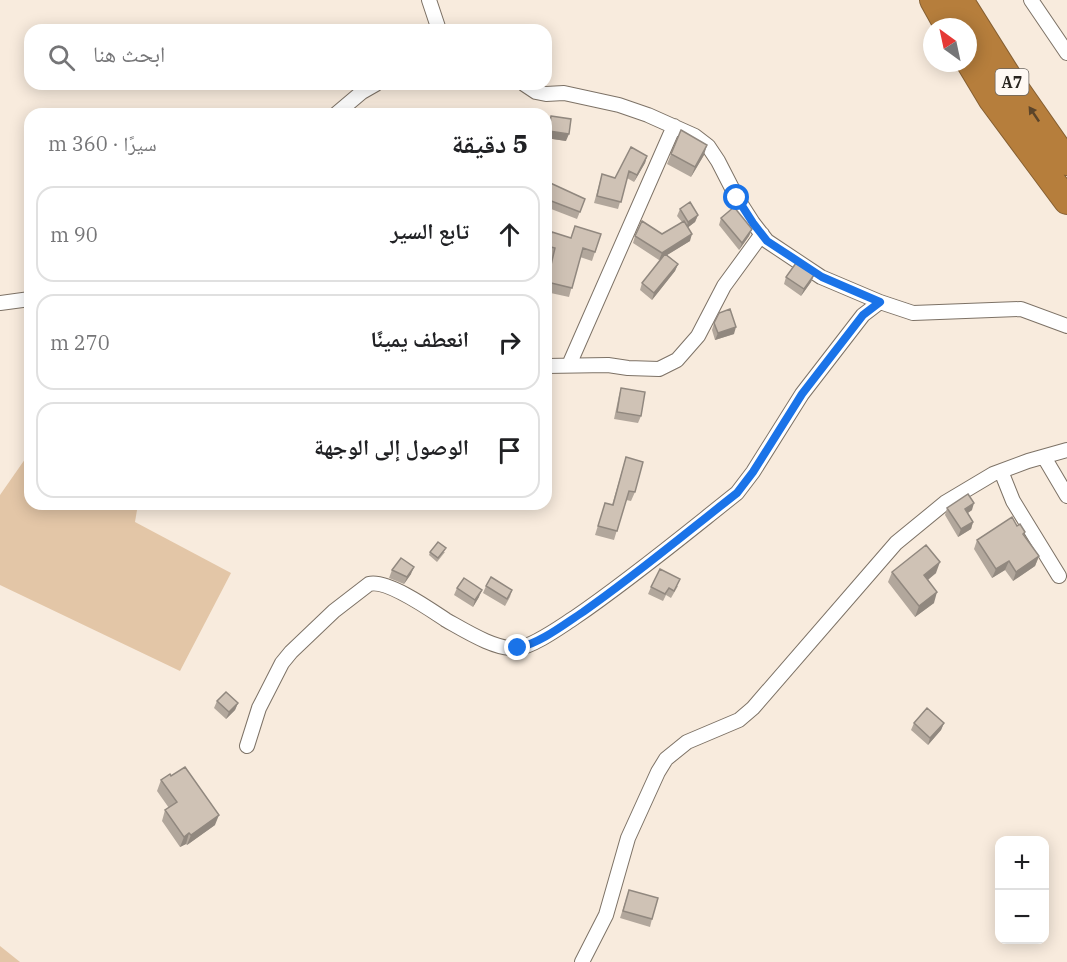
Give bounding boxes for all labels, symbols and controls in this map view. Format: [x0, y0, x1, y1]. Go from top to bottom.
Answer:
north arrow [923, 18, 977, 72]
search box [24, 24, 552, 90]
text: ابحث هنا [93, 39, 165, 68]
icon: search [45, 41, 78, 74]
road number: A7 [996, 69, 1028, 95]
one-way arrow [1028, 106, 1039, 123]
text: 5 دقيقة [452, 126, 528, 160]
text: سيرًا · 360 m [48, 130, 157, 157]
route start [723, 184, 749, 210]
text: تابع السير [391, 216, 469, 245]
icon: ahead [493, 218, 526, 251]
text: 90 m [50, 221, 98, 248]
text: انعطف يمينًا [371, 324, 469, 353]
icon: right [493, 326, 526, 359]
text: 270 m [50, 329, 110, 356]
text: الوصول إلى الوجهة [314, 432, 469, 461]
icon: arrive [493, 434, 526, 467]
route end [504, 634, 530, 660]
map controls [995, 836, 1049, 944]
button: + [995, 836, 1049, 890]
button: − [995, 890, 1049, 944]

